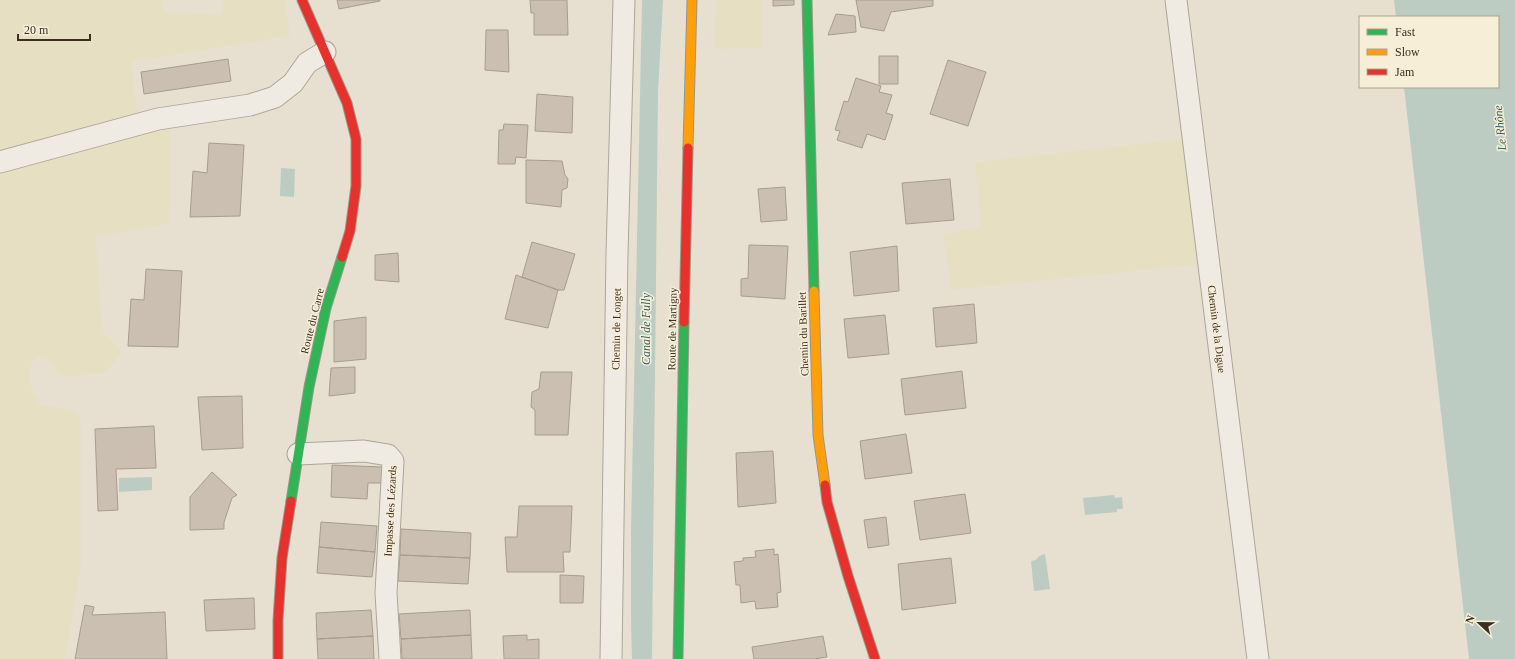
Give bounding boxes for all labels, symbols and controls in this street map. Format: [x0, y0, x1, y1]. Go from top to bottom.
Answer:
scale bar [18, 16, 90, 42]
legend [1359, 16, 1499, 88]
text: 20 m [24, 23, 49, 37]
text: Fast [1395, 25, 1416, 39]
text: Slow [1395, 45, 1420, 59]
text: Jam [1395, 65, 1415, 79]
water label: Le Rhône [1491, 104, 1509, 152]
street label: Chemin de la Digue [1206, 284, 1228, 374]
street label: Route du Carre [298, 287, 326, 355]
street label: Route de Martigny [665, 287, 679, 371]
street label: Chemin de Longet [609, 288, 623, 370]
water label: Canal de Fully [639, 292, 653, 365]
street label: Chemin du Barillet [796, 292, 810, 376]
street label: Impasse des Lézards [382, 465, 398, 557]
north arrow [1459, 603, 1499, 643]
text: N [1463, 613, 1477, 625]

